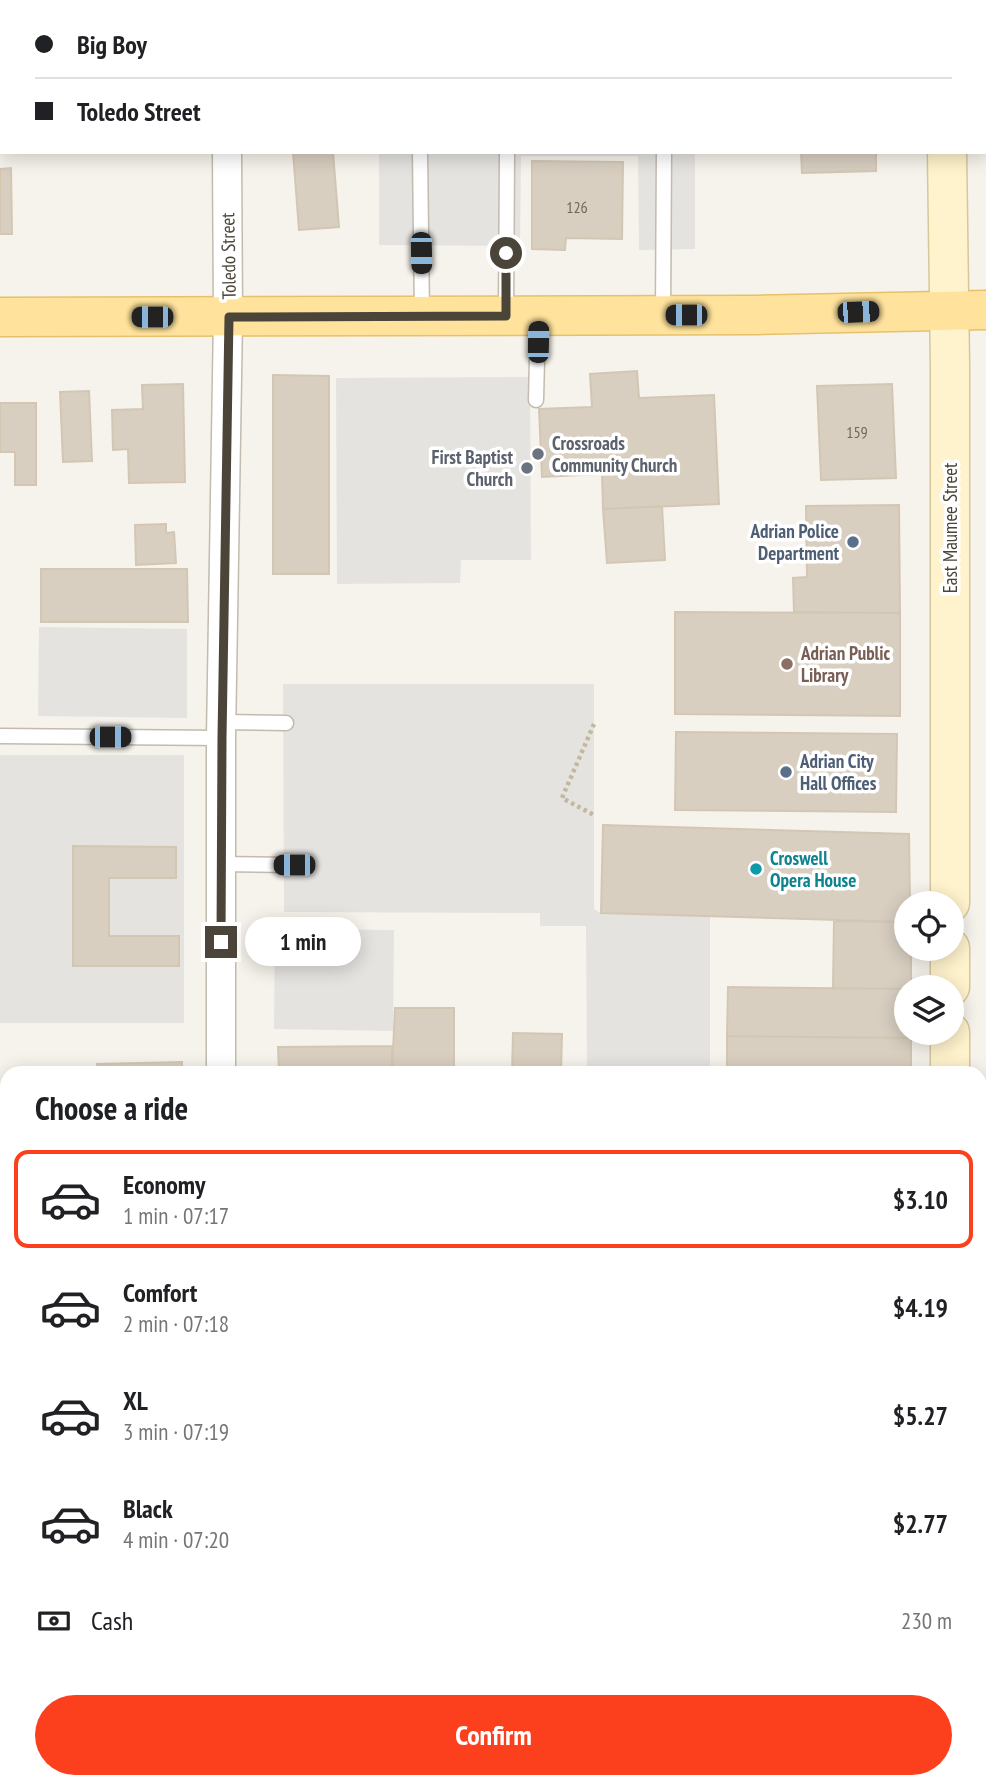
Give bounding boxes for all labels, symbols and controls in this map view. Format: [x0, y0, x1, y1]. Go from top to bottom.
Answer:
text: Big Boy [77, 28, 147, 61]
text: Toledo Street [77, 95, 201, 128]
house number: 126 [566, 197, 588, 217]
street label: Toledo Street [215, 212, 241, 300]
car [411, 232, 432, 274]
route start [490, 237, 522, 269]
car [837, 301, 880, 323]
car [666, 305, 708, 326]
car [132, 307, 174, 328]
car [528, 321, 549, 363]
house number: 159 [846, 422, 868, 442]
place label: Crossroads Community Church [552, 431, 677, 477]
place label: First Baptist Church [431, 445, 513, 491]
marker: Crossroads Community Church [530, 446, 546, 462]
marker: First Baptist Church [519, 460, 535, 476]
street label: East Maumee Street [938, 462, 962, 593]
place label: Adrian Police Department [750, 519, 839, 565]
marker: Adrian Police Department [845, 534, 861, 550]
place label: Adrian Public Library [800, 641, 890, 687]
marker: Adrian Public Library [779, 656, 795, 672]
car [90, 727, 132, 748]
place label: Adrian City Hall Offices [799, 749, 877, 795]
marker: Adrian City Hall Offices [778, 764, 794, 780]
place label: Croswell Opera House [770, 846, 856, 892]
car [274, 855, 316, 876]
marker: Croswell Opera House [748, 861, 764, 877]
map controls [894, 891, 964, 1045]
button: locate [894, 891, 964, 961]
callout: 1 min [246, 918, 361, 967]
route end [205, 926, 237, 958]
text: 1 min [280, 927, 326, 956]
button: layers [894, 975, 964, 1045]
text: Choose a ride [35, 1087, 188, 1129]
icon: car [39, 1168, 102, 1231]
text: Economy [123, 1168, 205, 1201]
text: $3.10 [893, 1183, 948, 1216]
text: 1 min · 07:17 [123, 1201, 229, 1230]
icon: car [39, 1276, 102, 1339]
text: Comfort [123, 1276, 197, 1309]
text: $4.19 [893, 1291, 948, 1324]
text: 2 min · 07:18 [123, 1309, 229, 1338]
icon: car [39, 1384, 102, 1447]
text: XL [123, 1384, 148, 1417]
text: $5.27 [893, 1399, 948, 1432]
text: 3 min · 07:19 [123, 1417, 229, 1446]
icon: car [39, 1492, 102, 1555]
text: Black [123, 1492, 173, 1525]
text: $2.77 [893, 1507, 948, 1540]
text: 4 min · 07:20 [123, 1525, 229, 1554]
icon: cash [35, 1602, 73, 1640]
text: Cash [91, 1604, 133, 1637]
text: 230 m [901, 1606, 952, 1635]
button: Confirm [35, 1695, 952, 1775]

